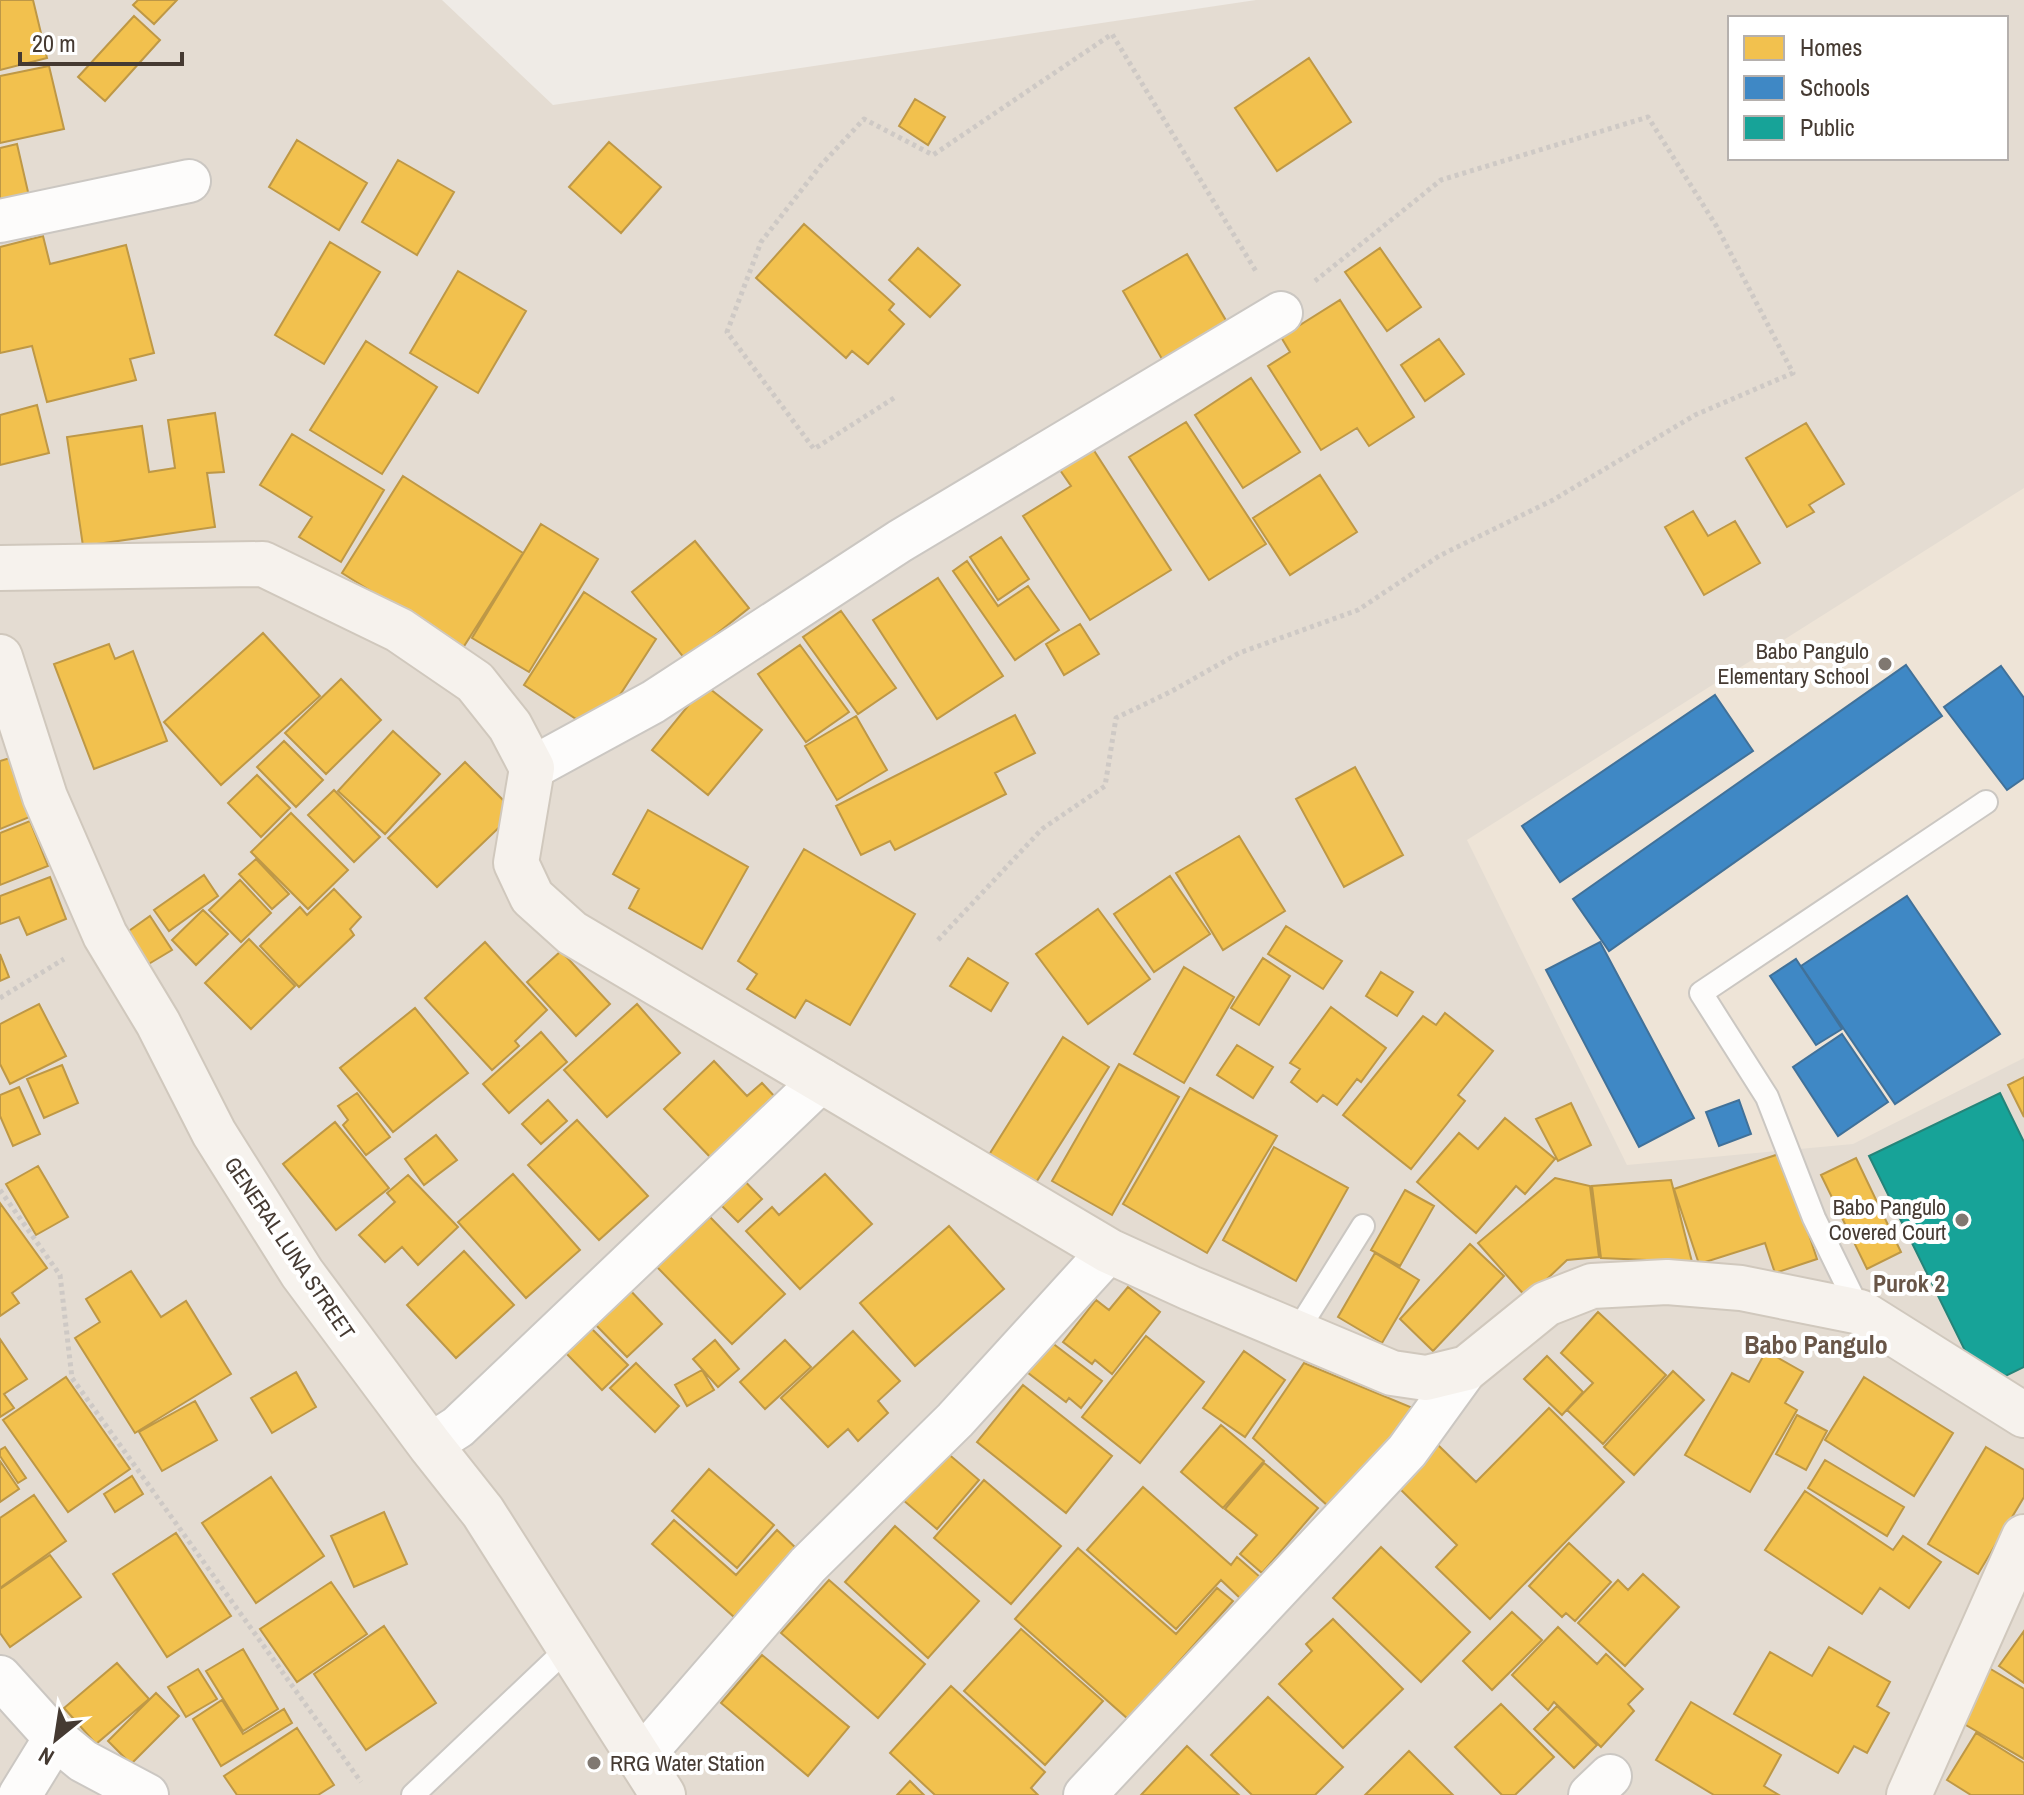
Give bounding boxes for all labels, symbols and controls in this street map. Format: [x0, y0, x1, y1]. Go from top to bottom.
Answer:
scale bar [20, 16, 182, 66]
legend [1728, 16, 2008, 160]
text: 20 m [32, 27, 76, 59]
text: Homes [1800, 31, 1862, 63]
text: Schools [1800, 71, 1870, 103]
text: Public [1800, 111, 1855, 143]
place label: Babo Pangulo Elementary School [1718, 636, 1869, 691]
marker: Babo Pangulo Elementary School [1876, 655, 1894, 673]
street label: GENERAL LUNA STREET [218, 1151, 362, 1345]
place label: Babo Pangulo Covered Court [1829, 1192, 1946, 1247]
marker: Babo Pangulo Covered Court [1953, 1211, 1971, 1229]
district label: Purok 2 [1873, 1267, 1945, 1299]
district label: Babo Pangulo [1744, 1327, 1888, 1362]
north arrow [16, 1699, 96, 1779]
text: N [33, 1740, 59, 1773]
place label: RRG Water Station [610, 1748, 765, 1778]
marker: RRG Water Station [585, 1754, 603, 1772]

